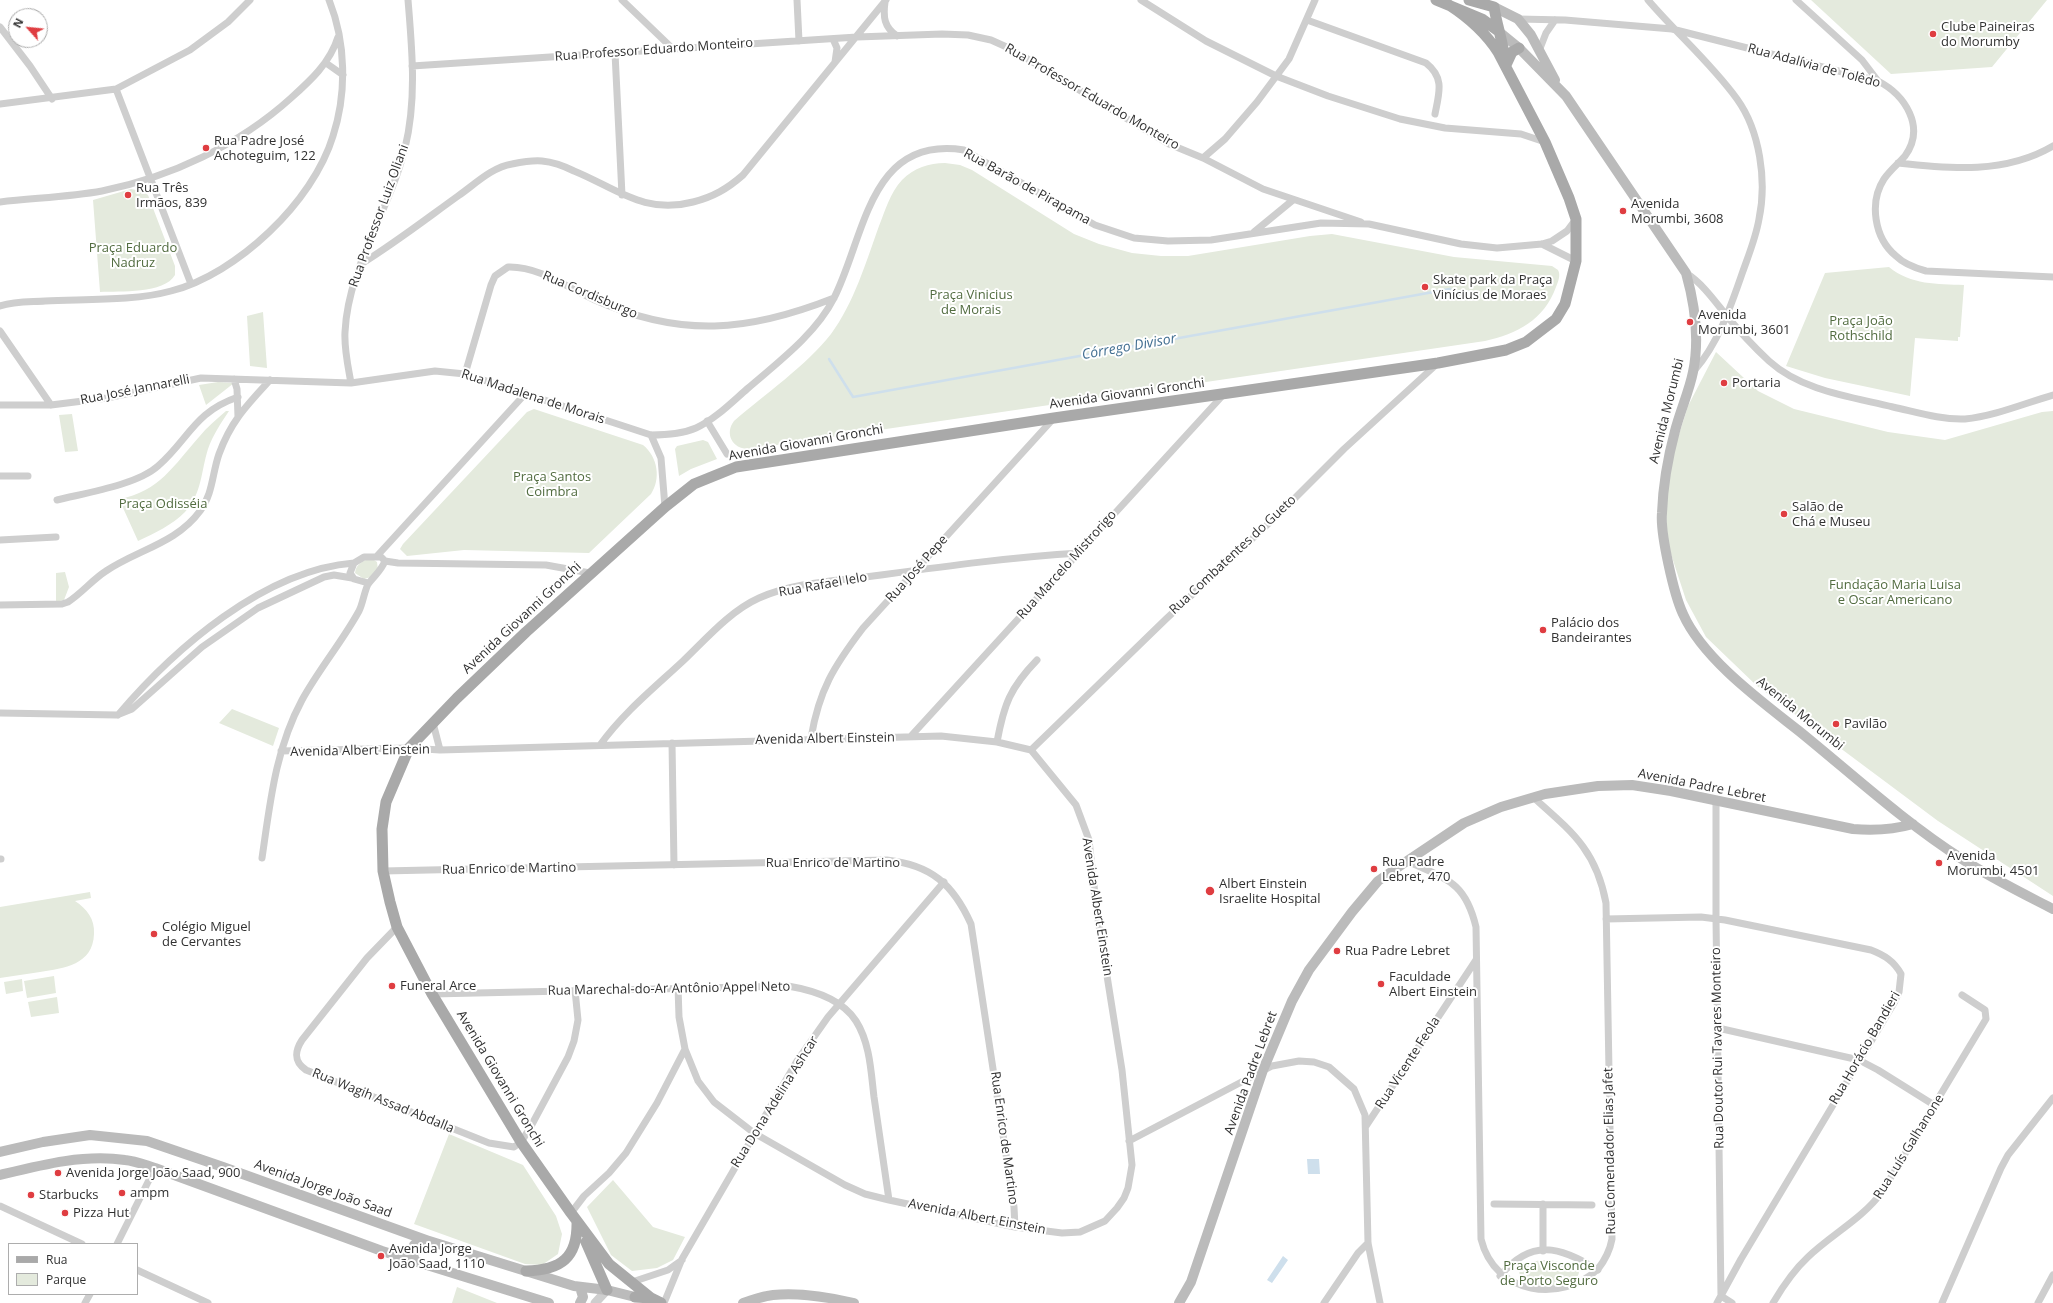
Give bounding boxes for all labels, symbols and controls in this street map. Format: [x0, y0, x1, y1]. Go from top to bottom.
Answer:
north arrow [8, 8, 48, 48]
text: N [9, 15, 26, 30]
place label: Clube Paineiras do Morumby [1941, 19, 2035, 50]
marker: Clube Paineiras do Morumby [1928, 29, 1938, 39]
street label: Rua Professor Eduardo Monteiro [554, 35, 754, 65]
street label: Rua Professor Eduardo Monteiro [1002, 41, 1182, 153]
street label: Rua Adalívia de Tolêdo [1746, 41, 1882, 91]
place label: Rua Padre José Achoteguim, 122 [214, 133, 316, 164]
street label: Rua Professor Luiz Oliani [346, 142, 412, 290]
marker: Rua Padre José Achoteguim, 122 [201, 143, 211, 153]
street label: Rua Barão de Pirapama [961, 146, 1093, 228]
place label: Rua Três Irmãos, 839 [136, 180, 207, 211]
marker: Rua Três Irmãos, 839 [123, 190, 133, 200]
place label: Avenida Morumbi, 3608 [1631, 196, 1724, 227]
marker: Avenida Morumbi, 3608 [1618, 206, 1628, 216]
park label: Praça Eduardo Nadruz [89, 240, 177, 271]
street label: Rua Cordisburgo [540, 268, 640, 322]
place label: Skate park da Praça Vinícius de Moraes [1433, 272, 1553, 303]
marker: Skate park da Praça Vinícius de Moraes [1420, 282, 1430, 292]
park label: Praça Vinicius de Morais [929, 287, 1013, 318]
place label: Avenida Morumbi, 3601 [1698, 307, 1791, 338]
park label: Praça João Rothschild [1829, 313, 1893, 344]
marker: Avenida Morumbi, 3601 [1685, 317, 1695, 327]
water label: Córrego Divisor [1081, 330, 1177, 364]
street label: Avenida Morumbi [1646, 357, 1688, 465]
street label: Rua Madalena de Morais [459, 366, 607, 428]
street label: Rua José Jannarelli [79, 372, 191, 408]
street label: Avenida Giovanni Gronchi [1048, 375, 1206, 413]
place label: Portaria [1732, 375, 1781, 391]
marker: Portaria [1719, 378, 1729, 388]
street label: Avenida Giovanni Gronchi [727, 422, 885, 464]
park label: Praça Santos Coimbra [513, 469, 591, 500]
street label: Rua Combatentes do Gueto [1166, 492, 1300, 618]
park label: Praça Odisséia [119, 496, 207, 512]
place label: Salão de Chá e Museu [1792, 499, 1871, 530]
street label: Rua Marcelo Mistrorigo [1014, 507, 1120, 623]
marker: Salão de Chá e Museu [1779, 509, 1789, 519]
street label: Rua José Pepe [883, 532, 951, 606]
street label: Avenida Giovanni Gronchi [459, 559, 585, 677]
street label: Rua Rafael Ielo [778, 570, 868, 600]
park label: Fundação Maria Luisa e Oscar Americano [1829, 577, 1961, 608]
place label: Palácio dos Bandeirantes [1551, 615, 1632, 646]
marker: Palácio dos Bandeirantes [1538, 625, 1548, 635]
street label: Avenida Morumbi [1753, 674, 1847, 754]
place label: Pavilão [1844, 716, 1887, 732]
marker: Pavilão [1831, 719, 1841, 729]
street label: Avenida Albert Einstein [755, 730, 895, 748]
street label: Avenida Albert Einstein [290, 742, 430, 760]
street label: Avenida Padre Lebret [1637, 766, 1767, 806]
street label: Avenida Albert Einstein [1078, 837, 1116, 977]
place label: Avenida Morumbi, 4501 [1947, 848, 2040, 879]
place label: Rua Padre Lebret, 470 [1382, 854, 1450, 885]
street label: Rua Enrico de Martino [766, 855, 900, 871]
marker: Avenida Morumbi, 4501 [1934, 858, 1944, 868]
street label: Rua Enrico de Martino [442, 860, 576, 878]
marker: Rua Padre Lebret, 470 [1369, 864, 1379, 874]
place label: Albert Einstein Israelite Hospital [1219, 876, 1321, 907]
marker: Albert Einstein Israelite Hospital [1204, 885, 1216, 897]
place label: Colégio Miguel de Cervantes [162, 919, 251, 950]
marker: Colégio Miguel de Cervantes [149, 929, 159, 939]
place label: Rua Padre Lebret [1345, 943, 1450, 959]
marker: Rua Padre Lebret [1332, 946, 1342, 956]
street label: Rua Doutor Rui Tavares Monteiro [1708, 947, 1728, 1149]
place label: Faculdade Albert Einstein [1389, 969, 1477, 1000]
place label: Funeral Arce [400, 978, 476, 994]
street label: Rua Marechal-do-Ar Antônio Appel Neto [548, 979, 790, 999]
marker: Faculdade Albert Einstein [1376, 979, 1386, 989]
marker: Funeral Arce [387, 981, 397, 991]
street label: Rua Horácio Bandieri [1826, 989, 1904, 1107]
street label: Avenida Giovanni Gronchi [453, 1008, 547, 1150]
street label: Avenida Padre Lebret [1221, 1009, 1281, 1137]
street label: Rua Vicente Feola [1372, 1014, 1444, 1112]
street label: Rua Dona Adelina Ashcar [728, 1033, 822, 1171]
street label: Rua Wagih Assad Abdalla [310, 1065, 456, 1137]
street label: Rua Comendador Elias Jafet [1601, 1067, 1619, 1235]
street label: Rua Enrico de Martino [987, 1070, 1021, 1206]
street label: Rua Luís Galhanone [1870, 1092, 1948, 1202]
street label: Avenida Jorge João Saad [252, 1157, 394, 1221]
place label: Avenida Jorge João Saad, 900 [66, 1165, 240, 1181]
marker: Avenida Jorge João Saad, 900 [53, 1168, 63, 1178]
place label: ampm [130, 1185, 169, 1201]
place label: Starbucks [39, 1187, 98, 1203]
marker: ampm [117, 1188, 127, 1198]
marker: Starbucks [26, 1190, 36, 1200]
street label: Avenida Albert Einstein [907, 1196, 1047, 1238]
place label: Pizza Hut [73, 1205, 129, 1221]
marker: Pizza Hut [60, 1208, 70, 1218]
place label: Avenida Jorge João Saad, 1110 [389, 1241, 485, 1272]
legend [8, 1243, 138, 1295]
text: Rua [46, 1251, 67, 1268]
marker: Avenida Jorge João Saad, 1110 [376, 1251, 386, 1261]
park label: Praça Visconde de Porto Seguro [1500, 1258, 1598, 1289]
text: Parque [46, 1271, 86, 1288]

